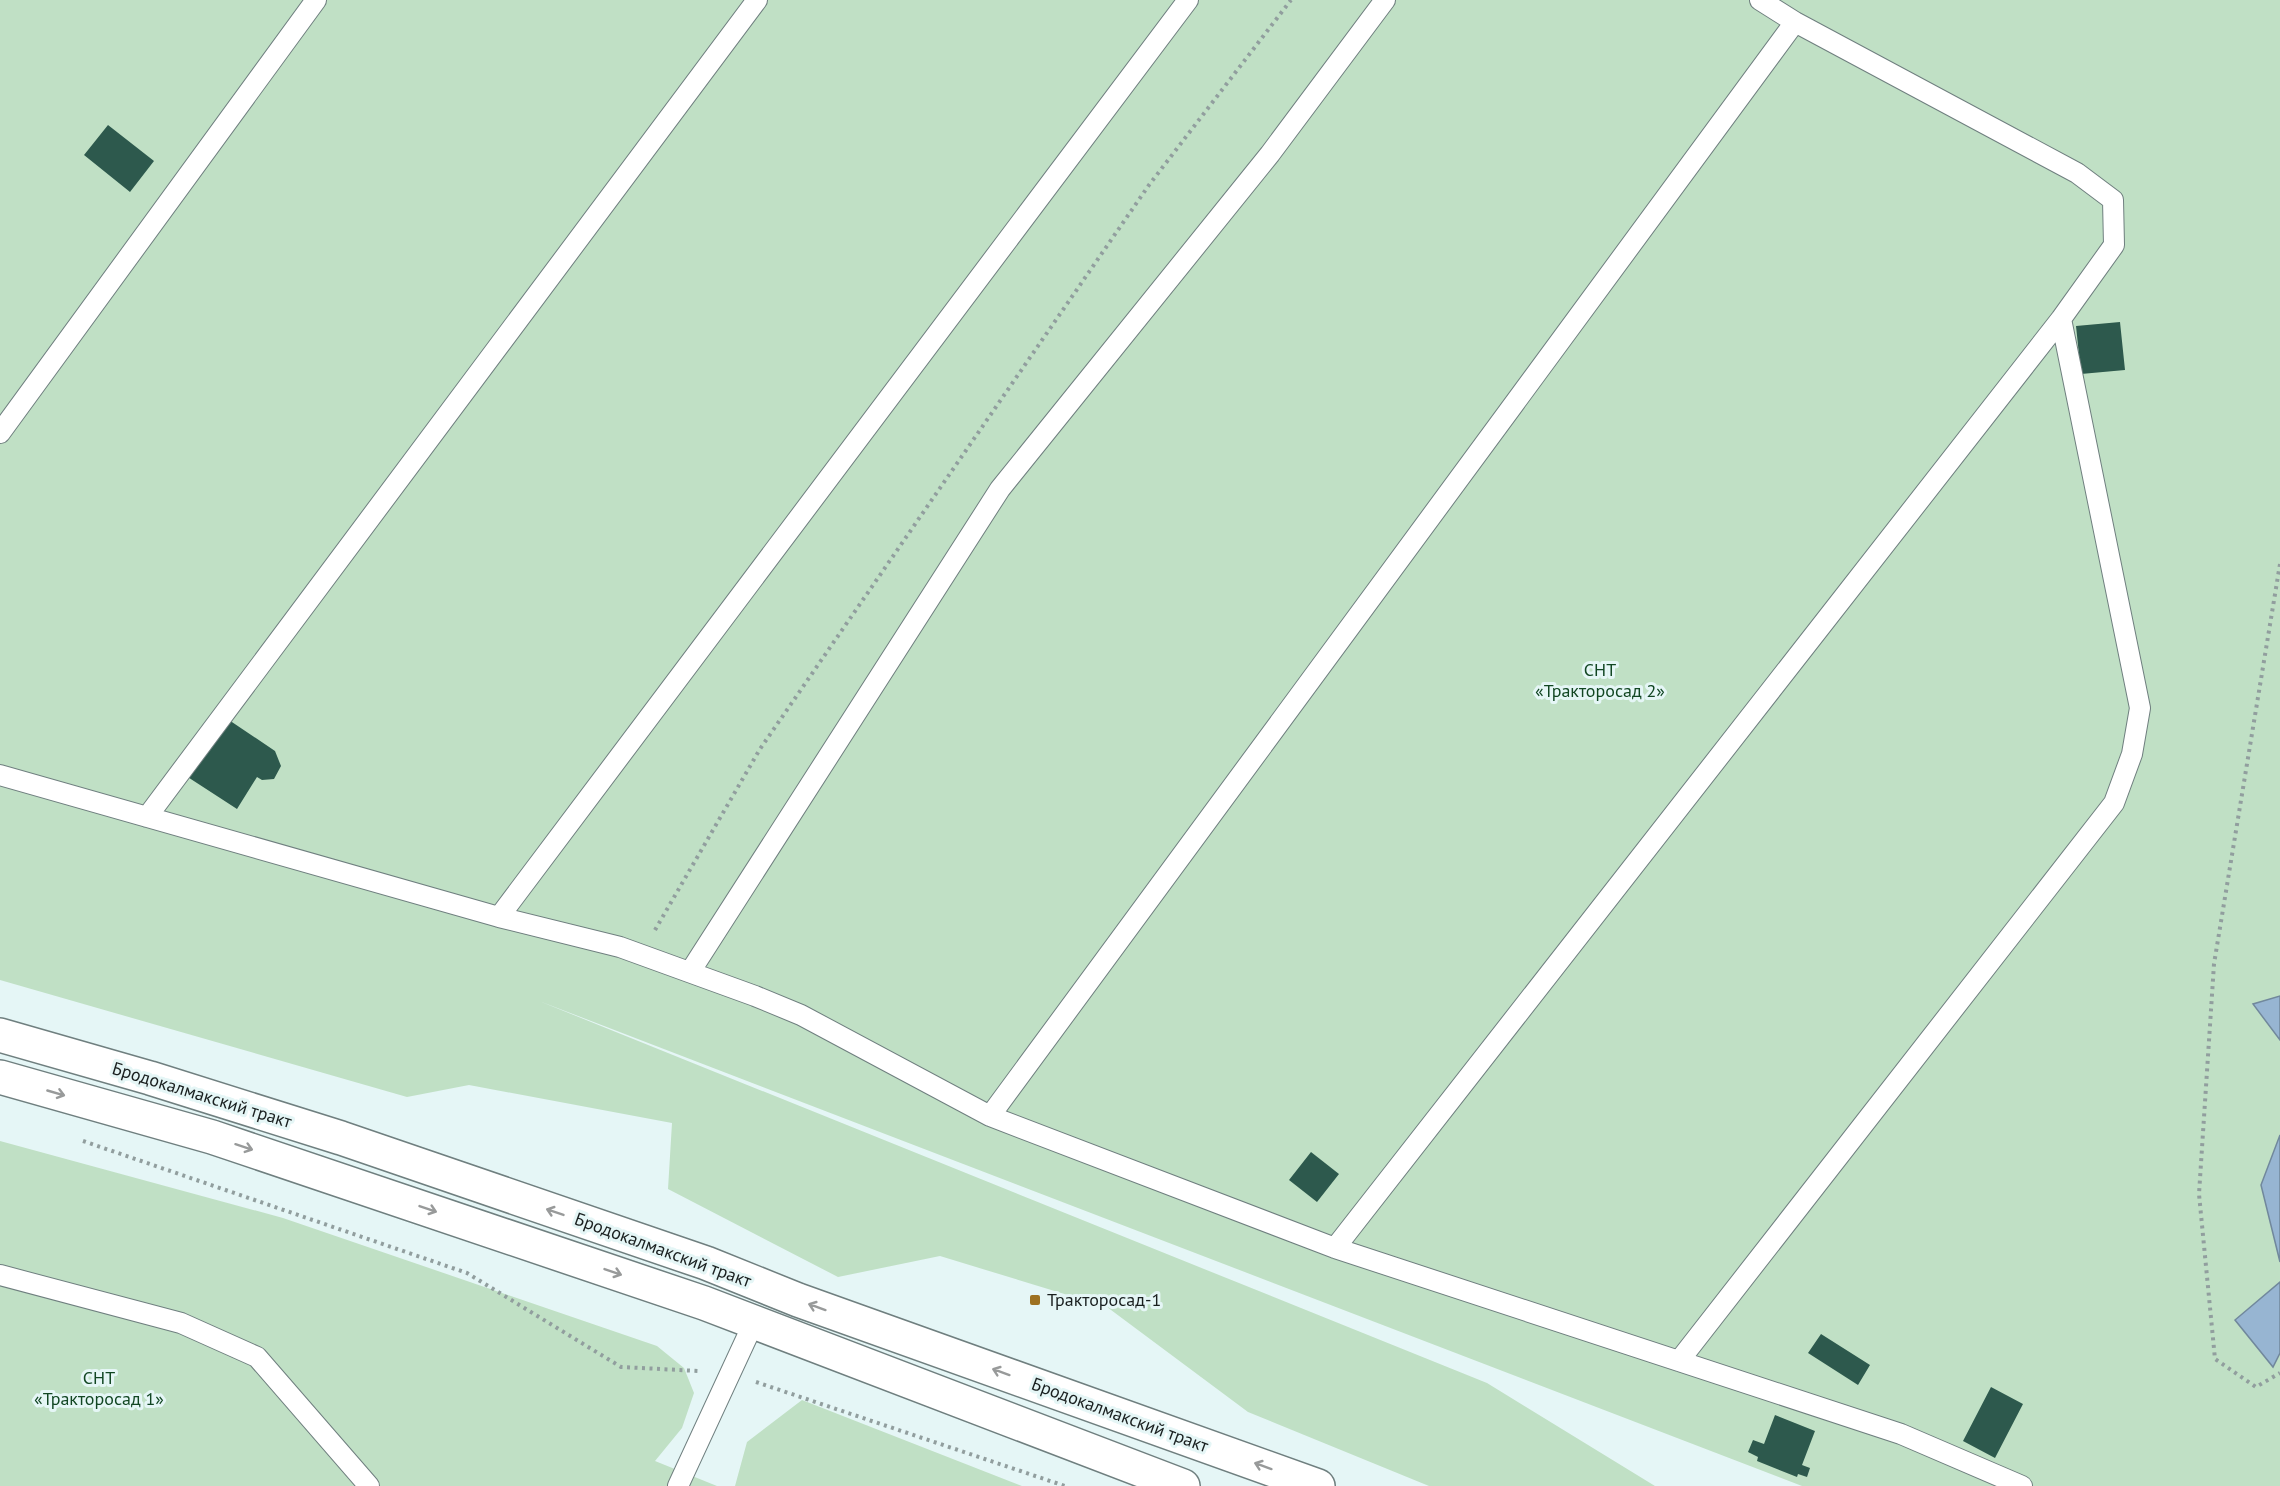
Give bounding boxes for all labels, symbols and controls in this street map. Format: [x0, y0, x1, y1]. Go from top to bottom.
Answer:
park label: СНТ «Тракторосад 2» [1535, 658, 1665, 702]
street label: Бродокалмакский тракт [110, 1056, 295, 1133]
one-way arrow [46, 1088, 65, 1099]
one-way arrow [234, 1142, 253, 1153]
one-way arrow [418, 1205, 437, 1216]
one-way arrow [546, 1205, 565, 1216]
street label: Бродокалмакский тракт [572, 1207, 755, 1293]
one-way arrow [603, 1268, 622, 1279]
place label: Тракторосад-1 [1047, 1288, 1161, 1311]
marker: Тракторосад-1 [1028, 1293, 1042, 1307]
one-way arrow [808, 1300, 827, 1311]
one-way arrow [992, 1365, 1011, 1376]
park label: СНТ «Тракторосад 1» [34, 1366, 164, 1410]
street label: Бродокалмакский тракт [1029, 1372, 1212, 1458]
one-way arrow [1255, 1460, 1273, 1471]

